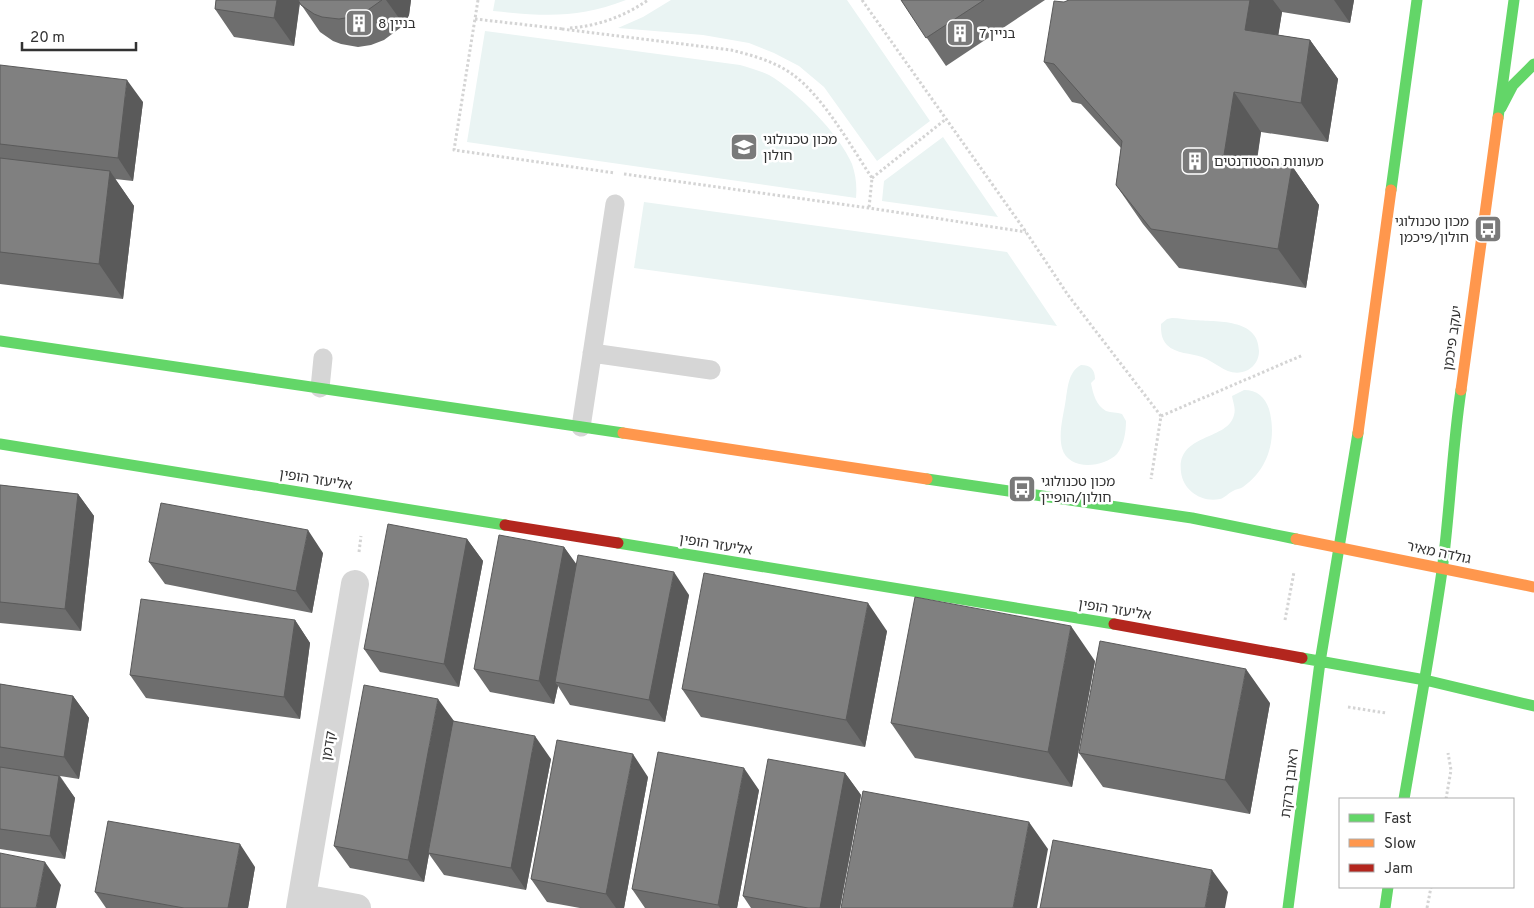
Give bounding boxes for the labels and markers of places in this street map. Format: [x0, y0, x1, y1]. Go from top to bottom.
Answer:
building icon: בניין 8 [344, 8, 374, 38]
place label: בניין 8 [378, 16, 416, 33]
building icon: בניין 7 [945, 18, 975, 48]
place label: בניין 7 [979, 26, 1016, 43]
school or university icon: מכון טכנולוגי חולון [729, 132, 759, 162]
place label: מכון טכנולוגי חולון [763, 132, 837, 165]
building icon: מעונות הסטודנטים [1180, 146, 1210, 176]
place label: מעונות הסטודנטים [1214, 154, 1324, 171]
place label: מכון טכנולוגי חולון/פיכמן [1395, 214, 1469, 247]
bus stop icon: מכון טכנולוגי חולון/פיכמן [1473, 214, 1503, 244]
bus stop icon: מכון טכנולוגי חולון/הופיין [1007, 474, 1037, 504]
place label: מכון טכנולוגי חולון/הופיין [1041, 474, 1115, 507]

